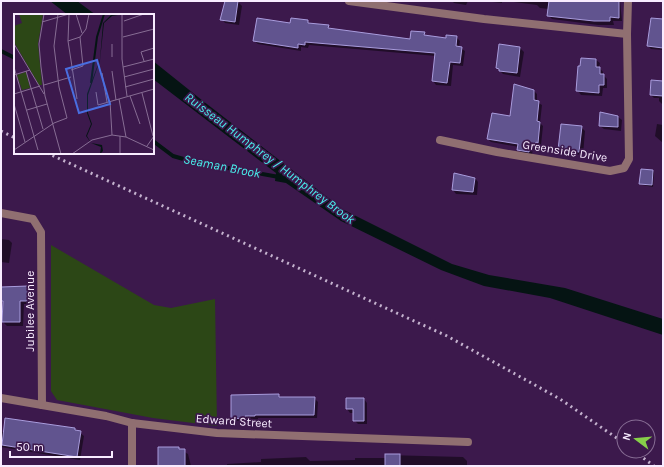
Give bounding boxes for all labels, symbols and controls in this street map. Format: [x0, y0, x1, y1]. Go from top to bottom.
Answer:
inset map [14, 14, 154, 154]
water label: Ruisseau Humphrey / Humphrey Brook [182, 89, 358, 227]
street label: Greenside Drive [522, 137, 608, 165]
water label: Seaman Brook [182, 151, 262, 181]
street label: Jubilee Avenue [23, 271, 37, 351]
street label: Edward Street [195, 411, 273, 431]
north arrow [616, 419, 656, 459]
text: N [620, 431, 634, 442]
scale bar [10, 433, 112, 459]
text: 50 m [16, 440, 44, 454]

